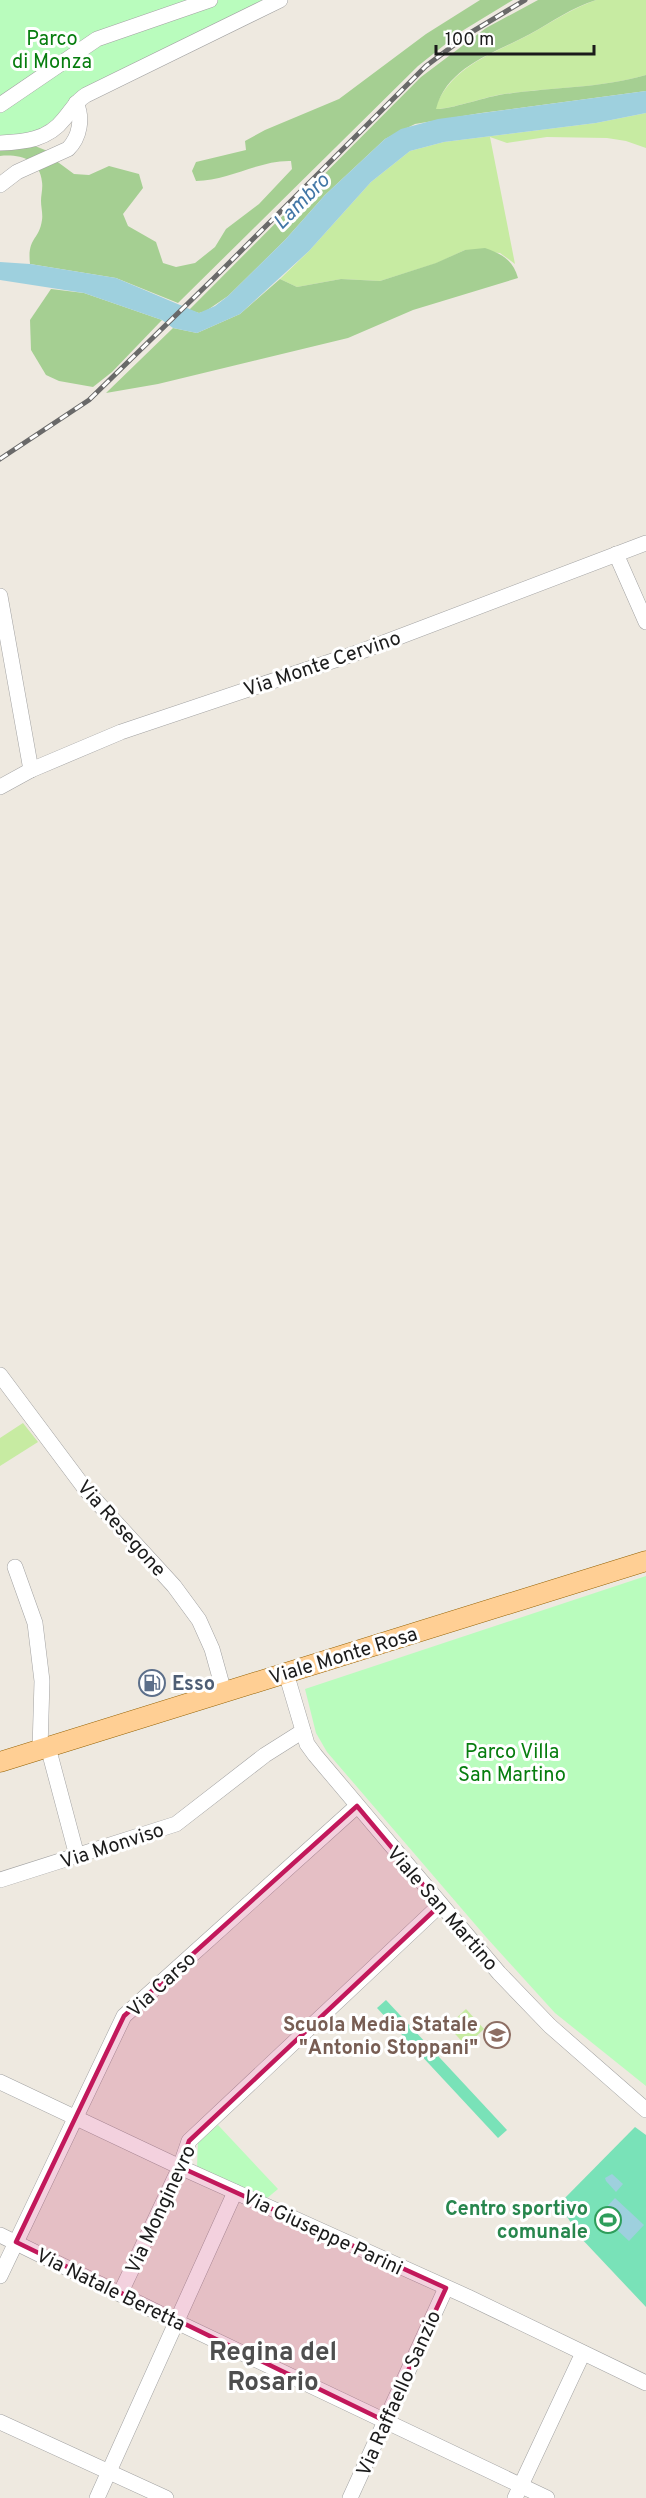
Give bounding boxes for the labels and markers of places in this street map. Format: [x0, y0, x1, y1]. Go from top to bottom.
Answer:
fuel station icon: Esso [137, 1668, 167, 1698]
place label: Esso [172, 1672, 215, 1698]
place label: Scuola Media Statale "Antonio Stoppani" [283, 2013, 478, 2062]
school or university icon: Scuola Media Statale "Antonio Stoppani" [482, 2020, 512, 2050]
place label: Centro sportivo comunale [445, 2197, 588, 2246]
sports icon: Centro sportivo comunale [593, 2205, 623, 2235]

